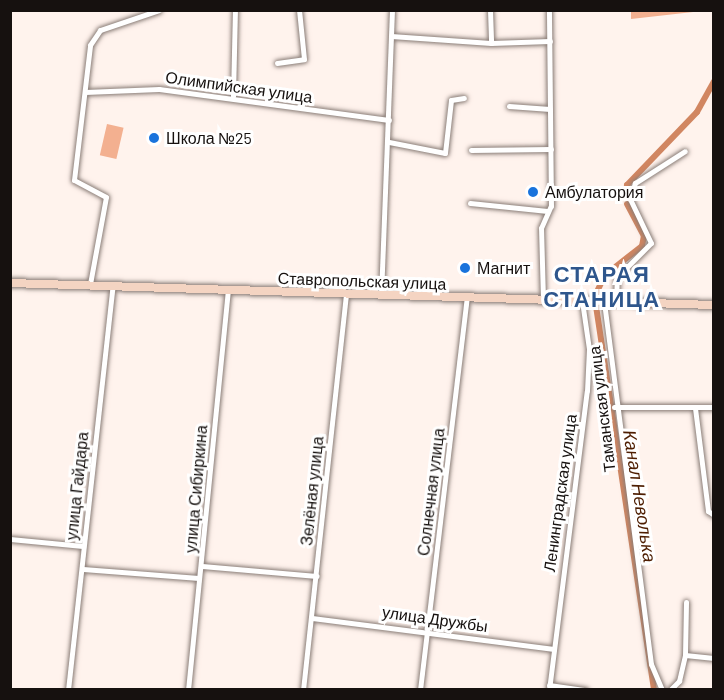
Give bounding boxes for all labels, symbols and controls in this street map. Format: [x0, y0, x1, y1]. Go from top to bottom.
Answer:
street label: Олимпийская улица [164, 67, 314, 107]
place label: Школа №25 [166, 128, 252, 148]
marker: Школа №25 [147, 131, 161, 145]
place label: Амбулатория [545, 182, 643, 202]
marker: Амбулатория [526, 185, 540, 199]
place label: Магнит [477, 258, 530, 278]
district label: СТАРАЯ СТАНИЦА [543, 260, 661, 312]
marker: Магнит [458, 261, 472, 275]
street label: Ставропольская улица [277, 268, 447, 294]
street label: Таманская улица [585, 345, 619, 473]
street label: Ленинградская улица [539, 413, 581, 573]
street label: улица Сибиркина [181, 424, 211, 554]
street label: Солнечная улица [414, 427, 448, 557]
water label: Канал Неволька [619, 428, 661, 564]
street label: улица Гайдара [62, 431, 92, 541]
street label: Зелёная улица [297, 435, 327, 547]
street label: улица Дружбы [381, 602, 489, 636]

